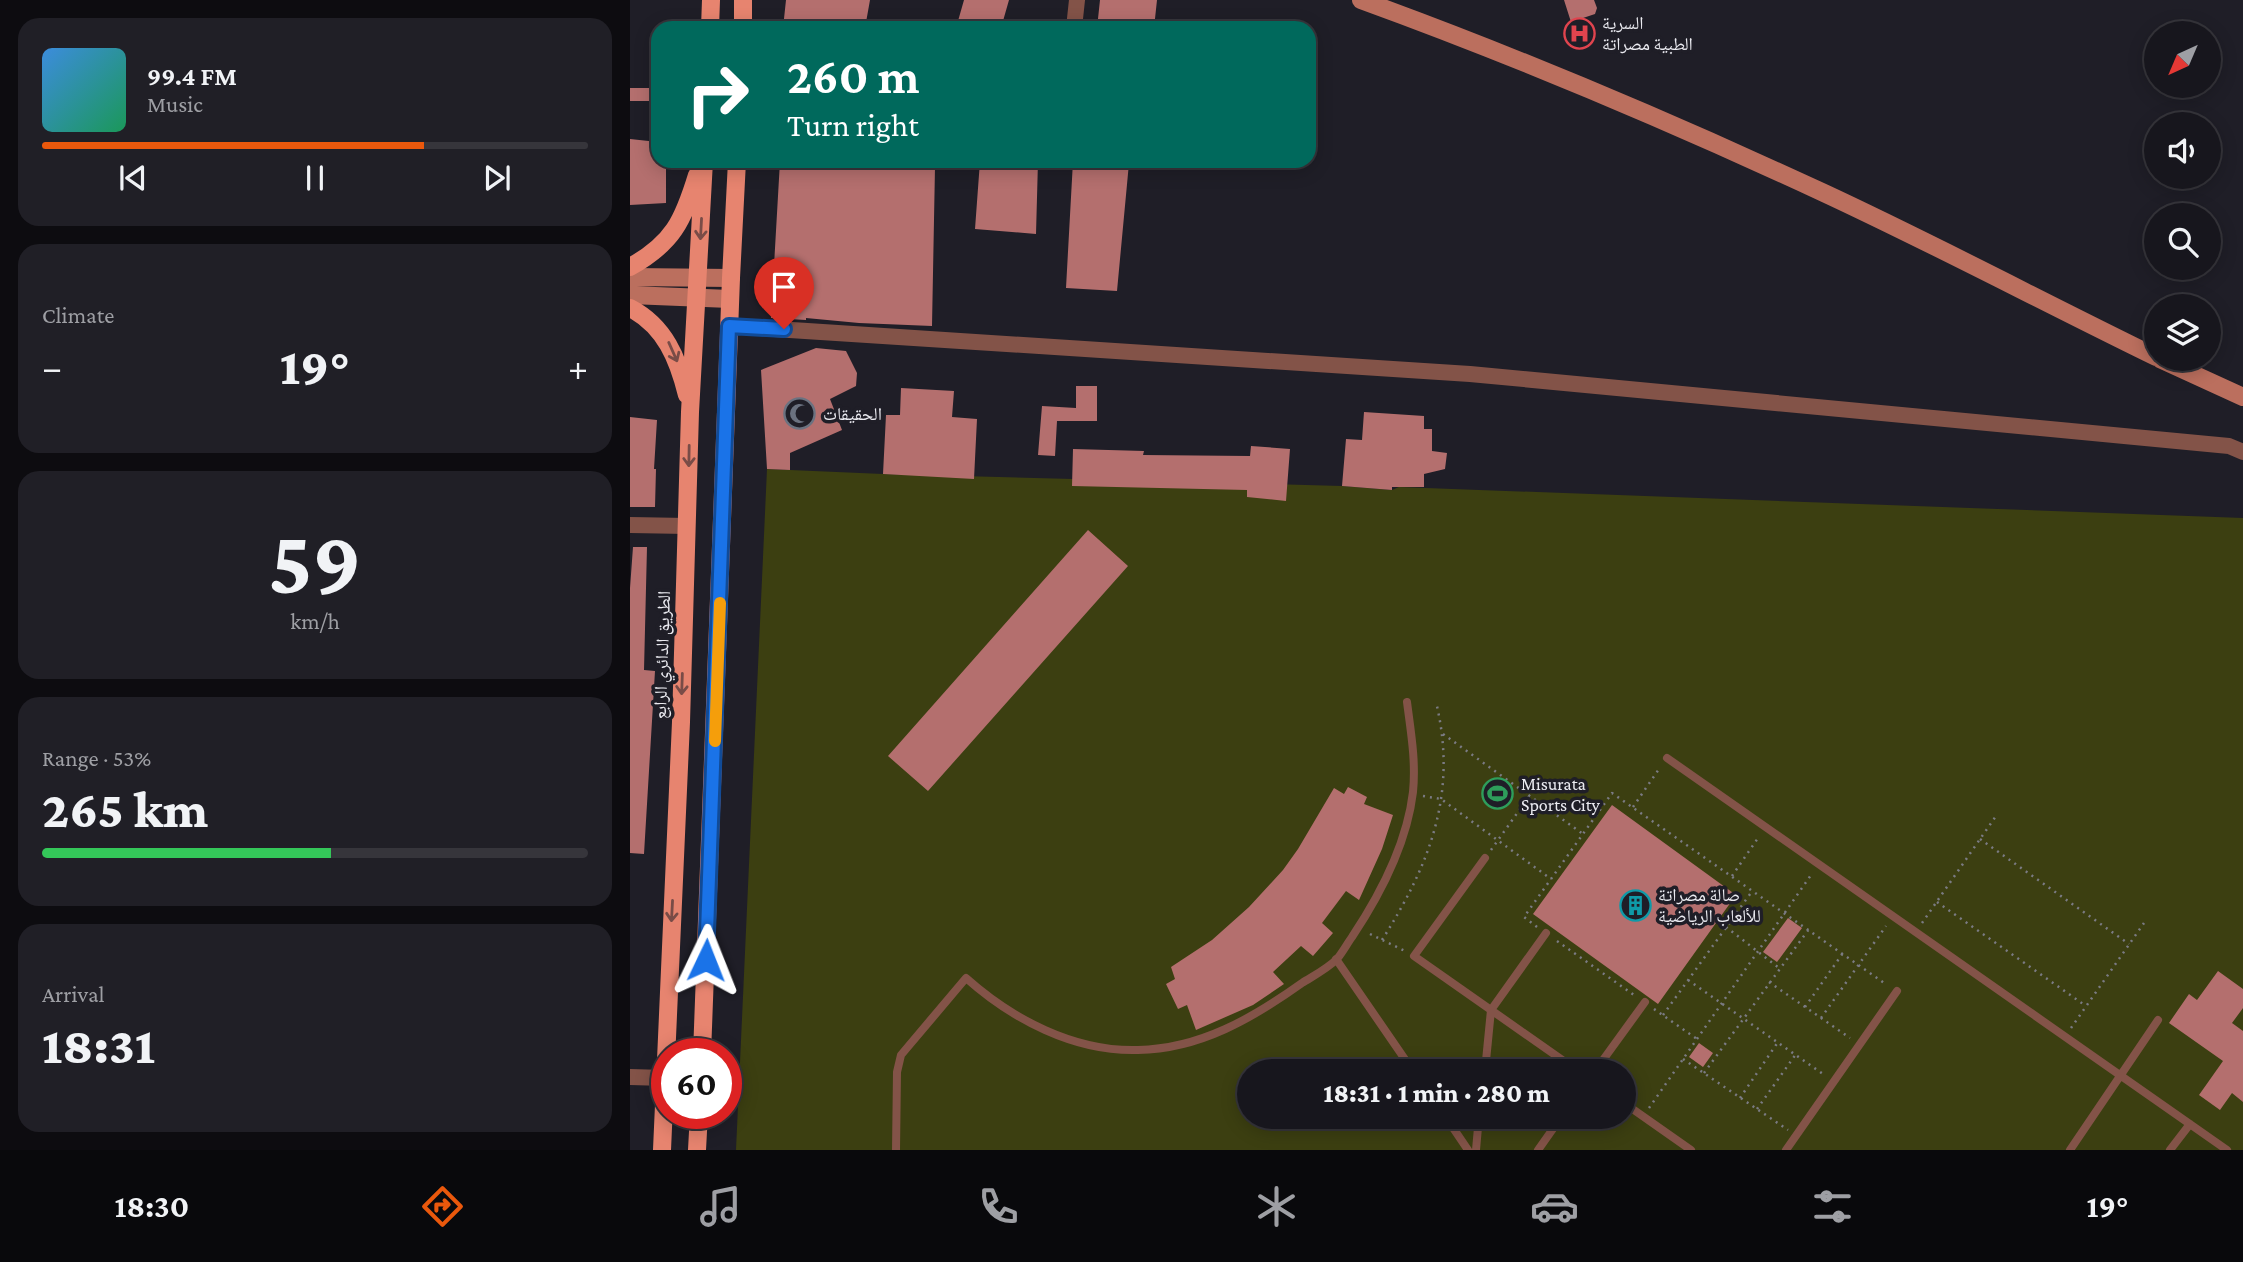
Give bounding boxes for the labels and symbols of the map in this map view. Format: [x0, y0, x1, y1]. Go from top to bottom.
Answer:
place label: السرية الطبية مصراتة [1602, 13, 1693, 55]
hospital icon: السرية الطبية مصراتة [1562, 16, 1596, 50]
north arrow [2144, 21, 2221, 98]
one-way arrow [694, 217, 707, 240]
pin [754, 257, 814, 329]
one-way arrow [667, 341, 680, 362]
mosque icon: الحقيقات [783, 397, 817, 431]
place label: الحقيقات [823, 404, 882, 424]
one-way arrow [683, 445, 696, 468]
street label: الطريق الدائري الرابع [650, 590, 679, 720]
one-way arrow [675, 672, 689, 695]
place label: Misurata Sports City [1521, 774, 1601, 815]
sports icon: Misurata Sports City [1481, 777, 1515, 811]
place label: صالة مصراتة للألعاب الرياضية [1658, 885, 1761, 927]
building icon: صالة مصراتة للألعاب الرياضية [1618, 888, 1652, 922]
one-way arrow [666, 899, 679, 922]
position arrow [669, 923, 743, 997]
speed limit sign: 60 [651, 1038, 742, 1129]

